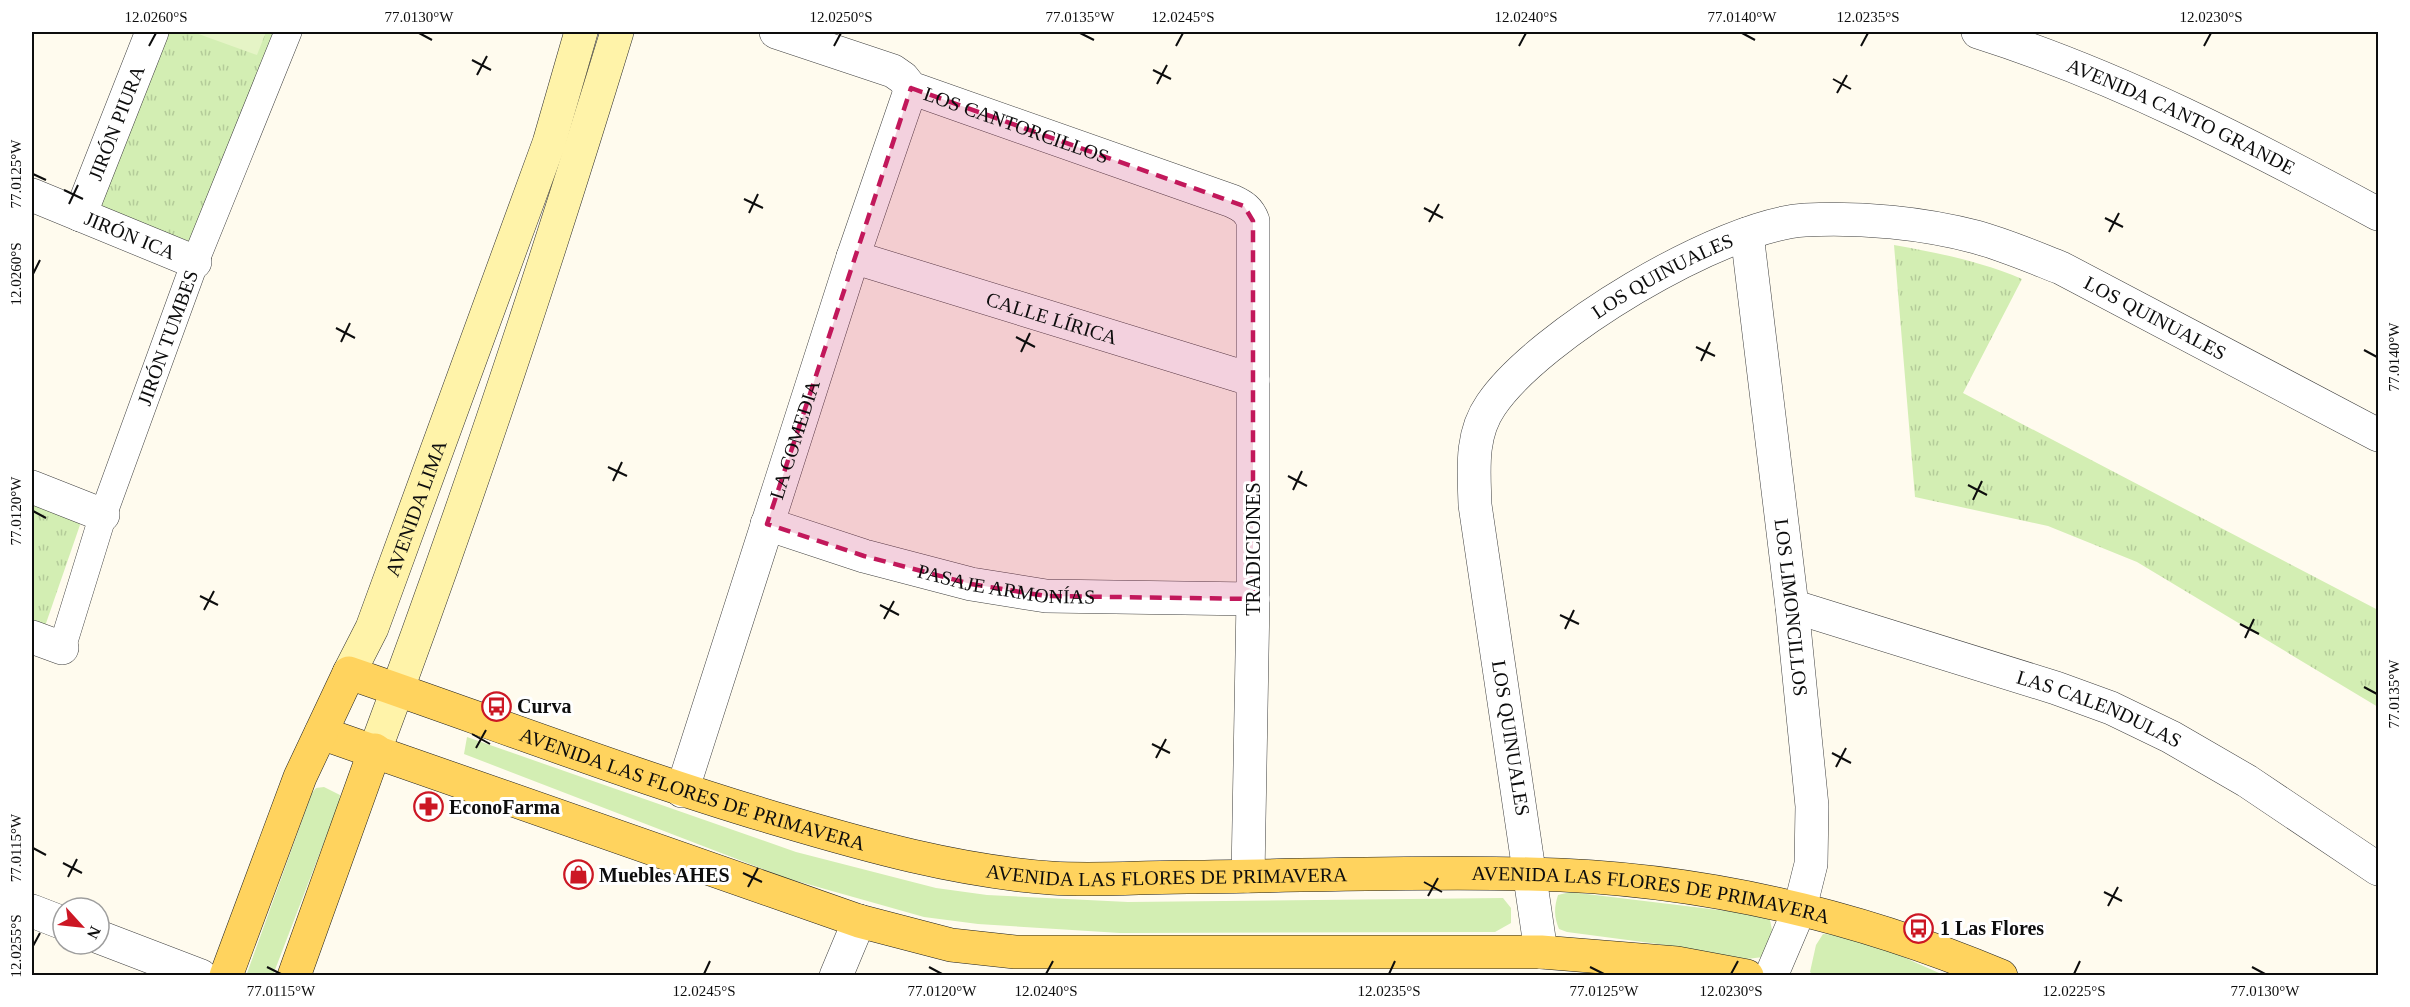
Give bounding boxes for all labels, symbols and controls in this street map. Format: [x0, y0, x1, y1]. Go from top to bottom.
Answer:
text: 12.0260°S [124, 9, 188, 25]
text: 77.0130°W [385, 9, 454, 25]
text: 12.0250°S [809, 9, 873, 25]
text: 77.0135°W [1046, 9, 1115, 25]
text: 12.0245°S [1151, 9, 1215, 25]
text: 12.0240°S [1494, 9, 1558, 25]
text: 77.0140°W [1708, 9, 1777, 25]
text: 12.0235°S [1836, 9, 1900, 25]
text: 12.0230°S [2179, 9, 2243, 25]
street label: AVENIDA CANTO GRANDE [2064, 54, 2299, 179]
street label: JIRÓN PIURA [84, 62, 149, 184]
street label: LOS CANTORCILLOS [921, 82, 1112, 168]
text: 77.0125°W [8, 139, 24, 208]
street label: JIRÓN ICA [81, 207, 179, 264]
street label: LOS QUINUALES [1588, 229, 1736, 323]
text: 12.0260°S [8, 242, 24, 306]
street label: JIRÓN TUMBES [133, 267, 202, 408]
street label: LOS QUINUALES [2081, 271, 2230, 364]
street label: CALLE LÍRICA [984, 288, 1121, 349]
text: 77.0140°W [2386, 322, 2402, 391]
street label: LA COMEDIA [765, 377, 824, 502]
street label: AVENIDA LIMA [381, 437, 451, 579]
text: 77.0120°W [8, 476, 24, 545]
street label: TRADICIONES [1242, 482, 1264, 616]
street label: LOS LIMONCILLOS [1771, 517, 1812, 697]
street label: PASAJE ARMONÍAS [915, 559, 1095, 608]
street label: LOS QUINUALES [1488, 659, 1534, 817]
text: 77.0135°W [2386, 659, 2402, 728]
street label: LAS CALENDULAS [2014, 665, 2186, 752]
bus stop icon: Curva [480, 690, 512, 722]
place label: Curva [517, 695, 571, 717]
street label: AVENIDA LAS FLORES DE PRIMAVERA [517, 723, 868, 855]
pharmacy icon: EconoFarma [412, 791, 444, 823]
place label: EconoFarma [449, 796, 560, 818]
text: 77.0115°W [8, 813, 24, 882]
shop icon: Muebles AHES [562, 859, 594, 891]
street label: AVENIDA LAS FLORES DE PRIMAVERA [985, 860, 1348, 890]
street label: AVENIDA LAS FLORES DE PRIMAVERA [1472, 862, 1833, 928]
place label: Muebles AHES [599, 864, 730, 886]
north arrow [51, 896, 111, 956]
bus stop icon: 1 Las Flores [1903, 912, 1935, 944]
text: 12.0255°S [8, 914, 24, 978]
place label: 1 Las Flores [1940, 917, 2044, 939]
text: N [84, 924, 104, 942]
text: 77.0115°W [247, 983, 316, 999]
text: 12.0245°S [672, 983, 736, 999]
text: 77.0120°W [908, 983, 977, 999]
text: 12.0240°S [1014, 983, 1078, 999]
text: 12.0235°S [1357, 983, 1421, 999]
text: 77.0125°W [1570, 983, 1639, 999]
text: 12.0230°S [1699, 983, 1763, 999]
text: 12.0225°S [2042, 983, 2106, 999]
text: 77.0130°W [2231, 983, 2300, 999]

